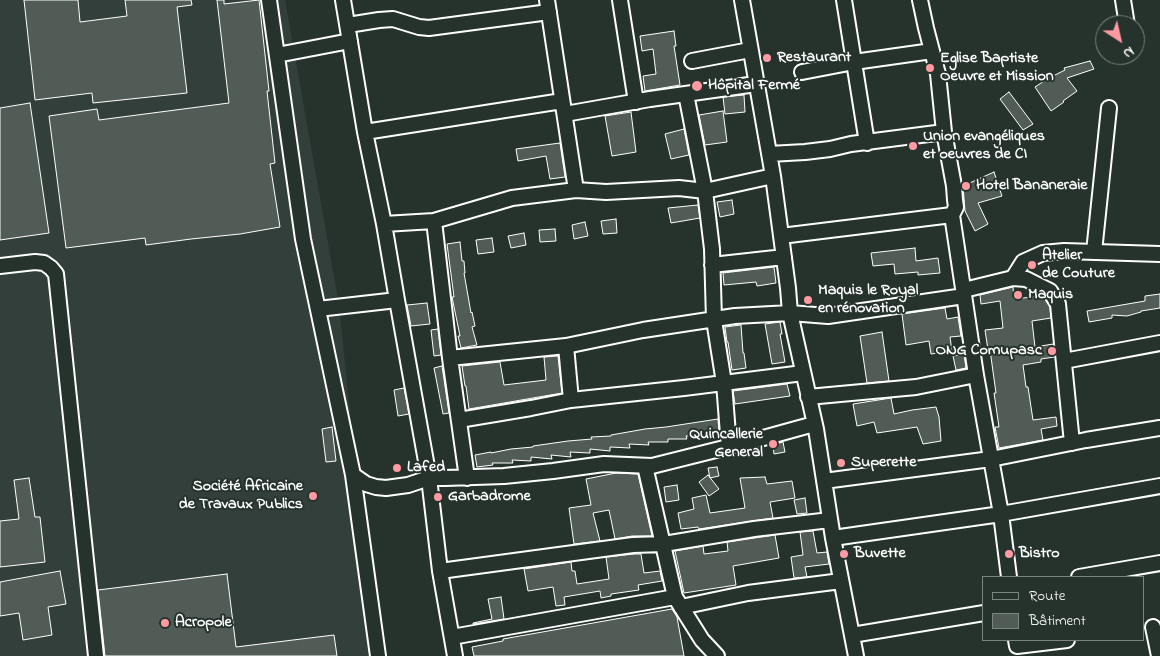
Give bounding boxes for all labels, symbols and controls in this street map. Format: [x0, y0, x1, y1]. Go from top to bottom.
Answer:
north arrow [1095, 15, 1145, 65]
text: N [1118, 41, 1138, 63]
place label: Restaurant [777, 48, 851, 68]
place label: Eglise Baptiste Oeuvre et Mission [940, 49, 1054, 87]
marker: Restaurant [761, 52, 773, 64]
marker: Eglise Baptiste Oeuvre et Mission [924, 62, 936, 74]
place label: Hôpital Fermé [708, 76, 800, 96]
marker: Hôpital Fermé [690, 79, 704, 93]
place label: Union evangéliques et oeuvres de CI [923, 127, 1045, 165]
marker: Union evangéliques et oeuvres de CI [907, 140, 919, 152]
place label: Hotel Bananeraie [976, 176, 1087, 196]
marker: Hotel Bananeraie [960, 180, 972, 192]
place label: Atelier de Couture [1042, 246, 1115, 284]
marker: Atelier de Couture [1026, 259, 1038, 271]
place label: Maquis le Royal en rénovation [818, 281, 918, 319]
place label: Maquis [1028, 285, 1073, 305]
marker: Maquis [1012, 289, 1024, 301]
marker: Maquis le Royal en rénovation [802, 294, 814, 306]
place label: ONG Comupasc [935, 341, 1042, 361]
marker: ONG Comupasc [1046, 345, 1058, 357]
place label: Quincallerie General [690, 425, 763, 463]
marker: Quincallerie General [767, 438, 779, 450]
place label: Superette [851, 453, 916, 473]
marker: Superette [835, 457, 847, 469]
place label: Lafed [407, 458, 445, 478]
marker: Lafed [391, 462, 403, 474]
place label: Société Africaine de Travaux Publics [179, 477, 303, 515]
place label: Garbadrome [448, 487, 531, 507]
marker: Société Africaine de Travaux Publics [307, 490, 319, 502]
marker: Garbadrome [432, 491, 444, 503]
place label: Buvette [854, 544, 906, 564]
place label: Bistro [1019, 544, 1059, 564]
marker: Buvette [838, 548, 850, 560]
marker: Bistro [1003, 548, 1015, 560]
legend [982, 576, 1145, 641]
text: Route [1029, 585, 1065, 607]
text: Bâtiment [1029, 610, 1086, 632]
place label: Acropole [175, 613, 232, 633]
marker: Acropole [159, 617, 171, 629]

